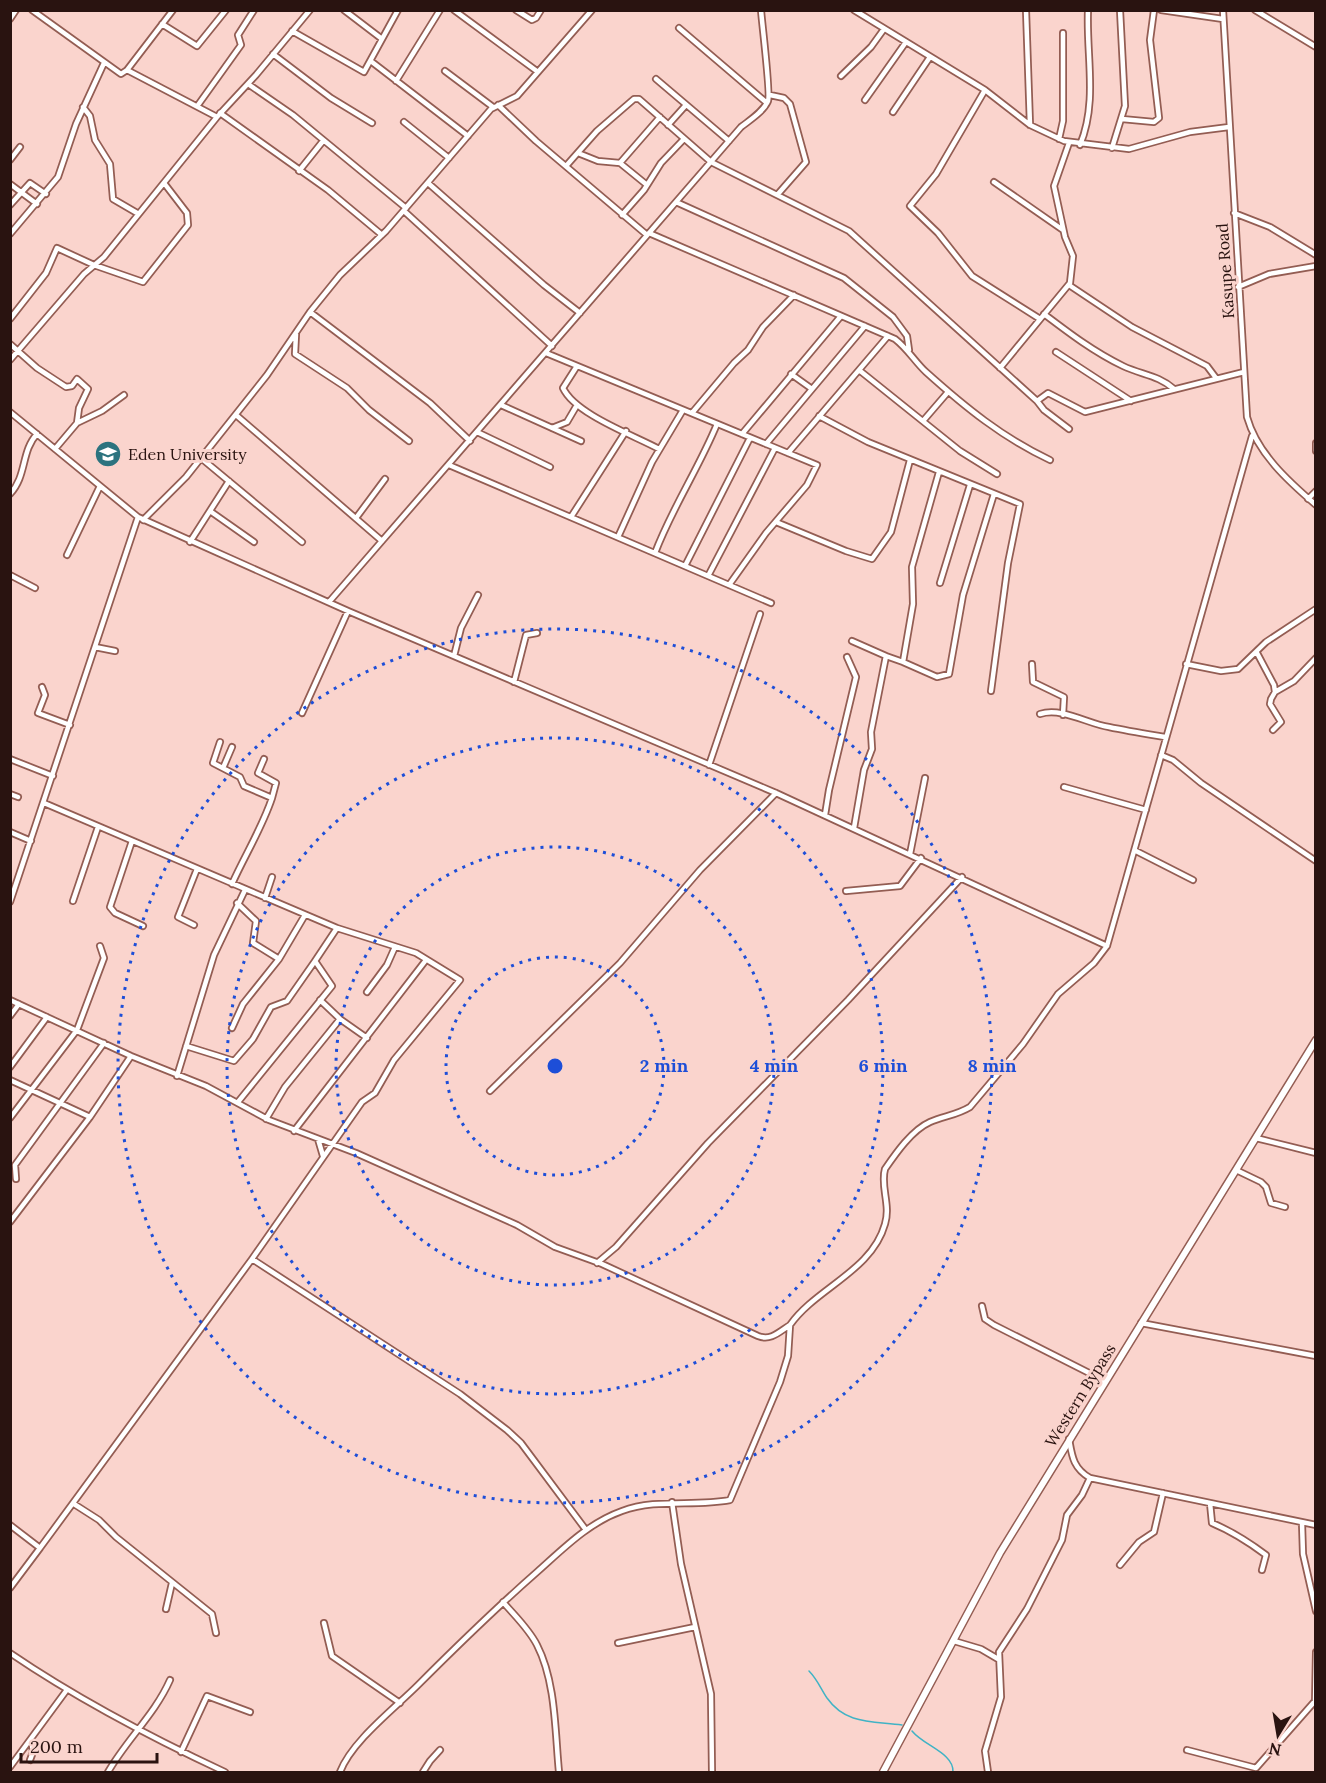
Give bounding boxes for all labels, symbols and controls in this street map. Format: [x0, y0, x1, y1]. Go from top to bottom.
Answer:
street label: Kasupe Road [1212, 222, 1238, 319]
school or university icon: Eden University [93, 439, 123, 469]
place label: Eden University [128, 444, 247, 464]
text: 2 min [640, 1054, 689, 1077]
text: 4 min [750, 1054, 799, 1077]
text: 6 min [858, 1054, 908, 1077]
text: 8 min [968, 1054, 1017, 1077]
centre of rings [545, 1056, 565, 1076]
street label: Western Bypass [1040, 1340, 1120, 1450]
north arrow [1248, 1705, 1308, 1765]
scale bar [21, 1726, 158, 1764]
text: 200 m [30, 1735, 83, 1758]
text: N [1267, 1739, 1283, 1761]

